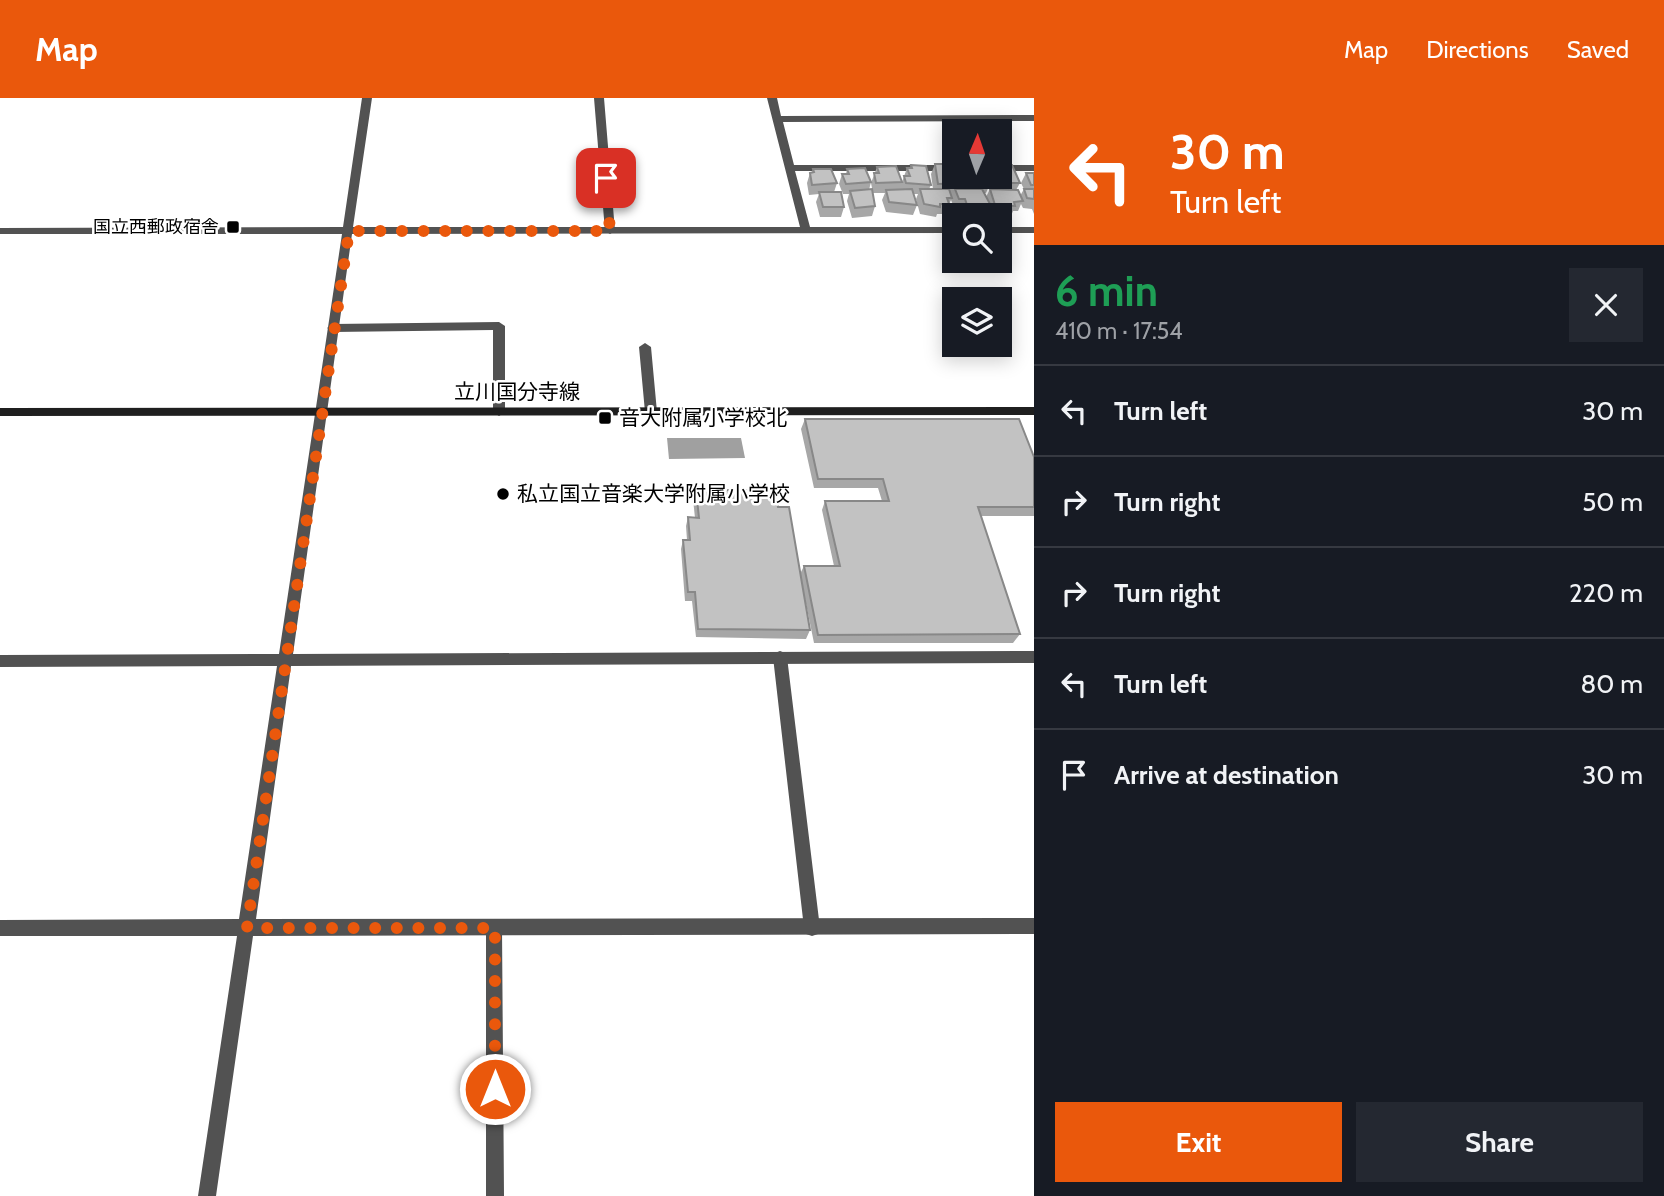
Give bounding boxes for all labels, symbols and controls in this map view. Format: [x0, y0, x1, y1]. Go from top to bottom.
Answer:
text: Map [35, 29, 98, 69]
text: Map [1344, 35, 1388, 64]
text: Directions [1426, 35, 1529, 64]
text: Saved [1567, 35, 1629, 64]
north arrow [942, 119, 1012, 189]
map controls [942, 119, 1012, 357]
text: 30 m [1170, 122, 1285, 181]
icon: left [1055, 126, 1146, 217]
pin [576, 148, 636, 208]
icon: arrive [587, 159, 625, 197]
text: Turn left [1170, 182, 1281, 221]
button: search [942, 203, 1012, 273]
place label: 国立西郵政宿舎 [93, 216, 219, 238]
marker: 国立西郵政宿舎 [225, 219, 241, 235]
text: 6 min [1055, 265, 1158, 317]
button: close [1569, 268, 1643, 342]
button: layers [942, 287, 1012, 357]
text: 410 m · 17:54 [1055, 317, 1183, 345]
street label: 立川国分寺線 [454, 379, 580, 404]
icon: left [1055, 392, 1093, 430]
text: Turn left [1114, 395, 1207, 427]
text: 30 m [1582, 395, 1643, 427]
place label: 音大附属小学校北 [619, 405, 787, 430]
marker: 音大附属小学校北 [597, 410, 613, 426]
place label: 私立国立音楽大学附属小学校 [517, 481, 790, 506]
icon: right [1055, 483, 1093, 521]
marker: 私立国立音楽大学附属小学校 [495, 486, 511, 502]
text: Turn right [1114, 486, 1220, 518]
text: 50 m [1582, 486, 1643, 518]
icon: right [1055, 574, 1093, 612]
text: Turn right [1114, 577, 1220, 609]
text: 220 m [1569, 577, 1643, 609]
icon: left [1055, 665, 1093, 703]
text: Turn left [1114, 668, 1207, 700]
text: 80 m [1580, 668, 1643, 700]
icon: arrive [1055, 756, 1093, 794]
text: Arrive at destination [1114, 759, 1339, 791]
text: 30 m [1582, 759, 1643, 791]
position arrow [458, 1052, 532, 1126]
button: Exit [1055, 1102, 1342, 1182]
button: Share [1356, 1102, 1643, 1182]

